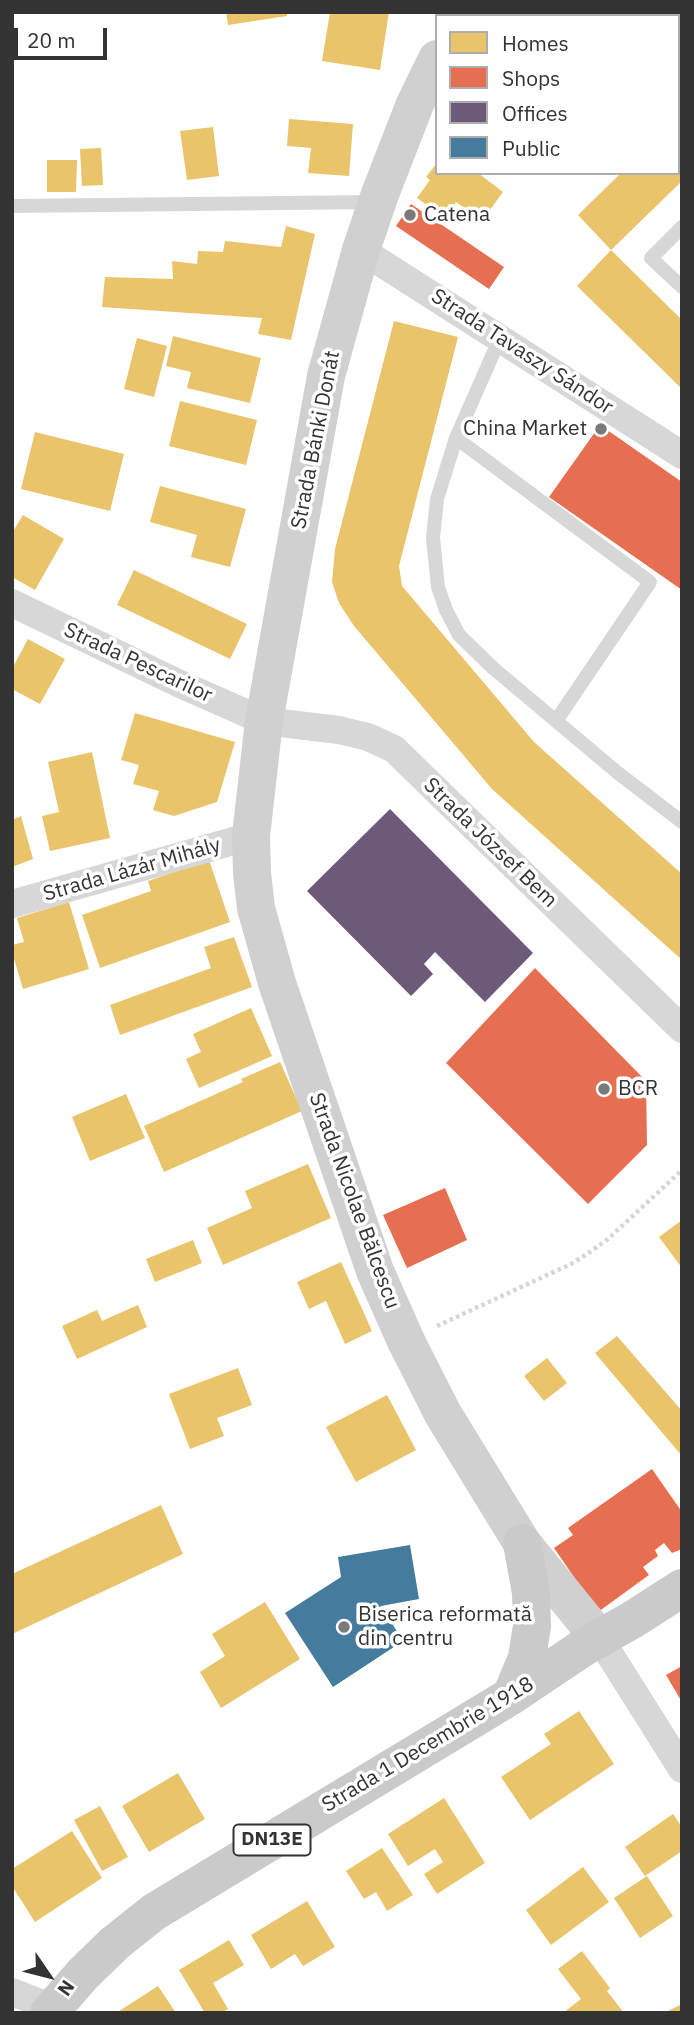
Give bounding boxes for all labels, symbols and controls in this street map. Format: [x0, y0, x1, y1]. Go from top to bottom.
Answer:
scale bar [18, 14, 110, 58]
legend [435, 14, 680, 175]
text: 20 m [27, 26, 76, 54]
text: Homes [502, 29, 569, 57]
text: Shops [502, 64, 560, 92]
text: Offices [502, 99, 568, 127]
text: Public [502, 134, 560, 162]
place label: Catena [424, 202, 490, 228]
marker: Catena [402, 207, 418, 223]
street label: Strada Tavaszy Sándor [426, 284, 618, 420]
street label: Strada Bánki Donát [286, 349, 346, 531]
place label: China Market [463, 416, 587, 442]
marker: China Market [593, 421, 609, 437]
street label: Strada Pescarilor [60, 618, 216, 708]
street label: Strada József Bem [418, 773, 562, 913]
street label: Strada Lázár Mihály [40, 833, 224, 907]
place label: BCR [618, 1076, 658, 1102]
marker: BCR [596, 1081, 612, 1097]
street label: Strada Nicolae Bălcescu [303, 1090, 405, 1312]
place label: Biserica reformată din centru [358, 1602, 532, 1652]
marker: Biserica reformată din centru [336, 1619, 352, 1635]
street label: Strada 1 Decembrie 1918 [318, 1672, 538, 1818]
road number: DN13E [233, 1824, 310, 1856]
north arrow [14, 1941, 84, 2011]
text: N [52, 1976, 80, 2001]

